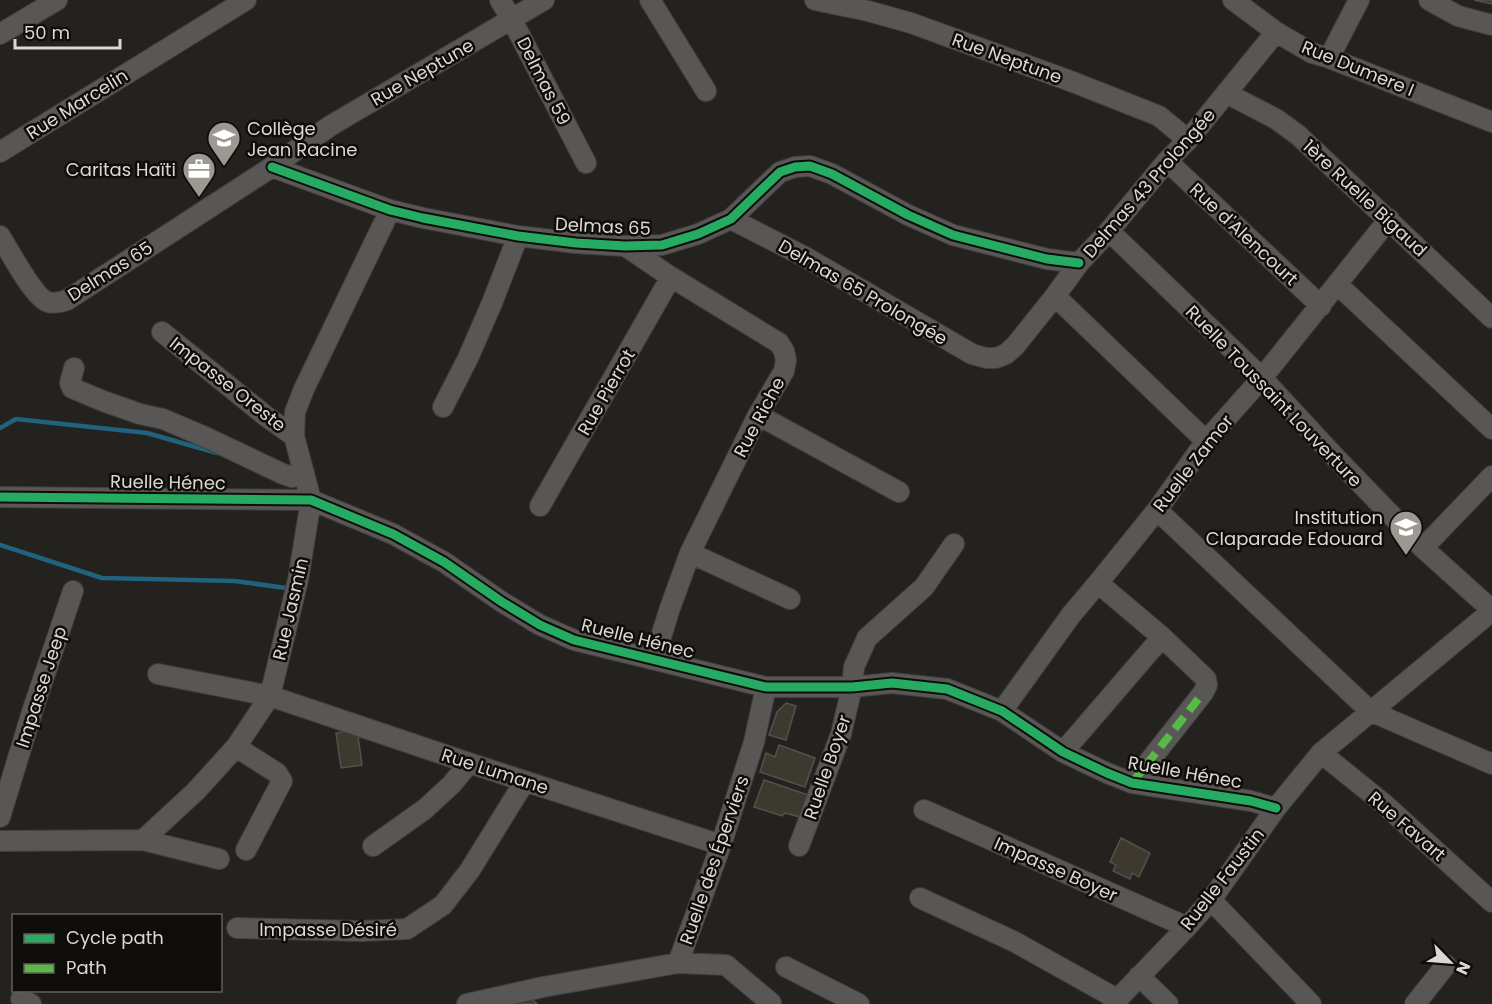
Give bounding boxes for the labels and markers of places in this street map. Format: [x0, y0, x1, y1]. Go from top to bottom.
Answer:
place label: Collège Jean Racine [247, 116, 357, 162]
school or university icon: Collège Jean Racine [206, 120, 242, 167]
office icon: Caritas Haïti [181, 151, 217, 198]
place label: Caritas Haïti [66, 157, 176, 182]
place label: Institution Claparade Edouard [1206, 505, 1383, 551]
school or university icon: Institution Claparade Edouard [1388, 509, 1424, 556]

